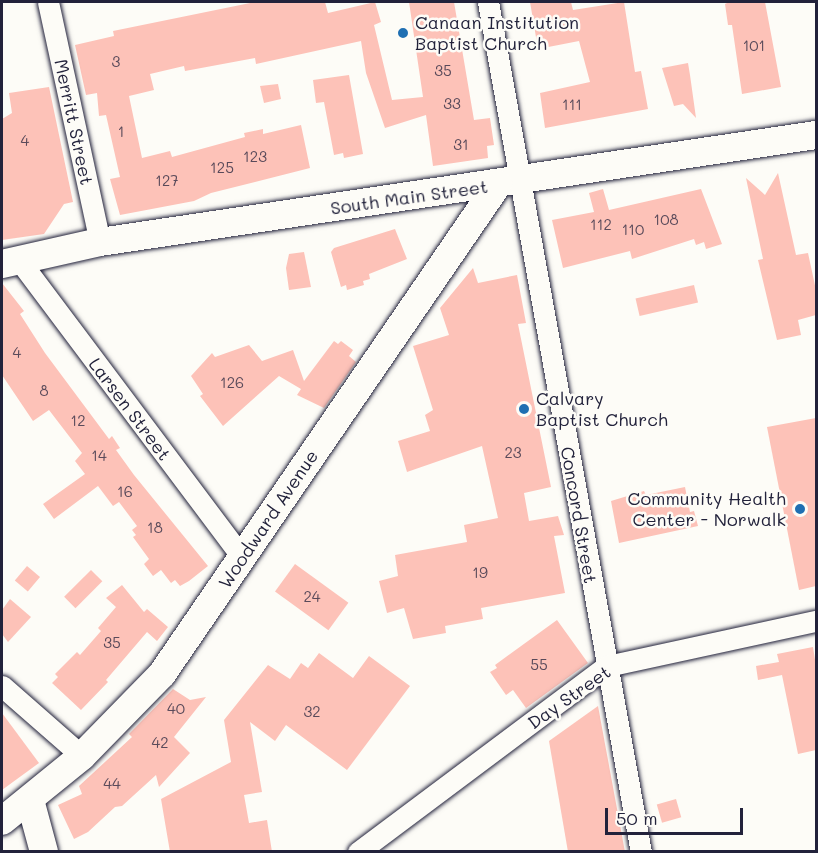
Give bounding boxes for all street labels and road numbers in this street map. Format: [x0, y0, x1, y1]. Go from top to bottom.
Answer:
street label: Merritt Street [50, 57, 98, 187]
street label: South Main Street [329, 175, 489, 219]
street label: Larsen Street [84, 354, 176, 464]
street label: Concord Street [556, 445, 602, 585]
street label: Woodward Avenue [214, 446, 322, 592]
street label: Day Street [523, 661, 615, 733]

